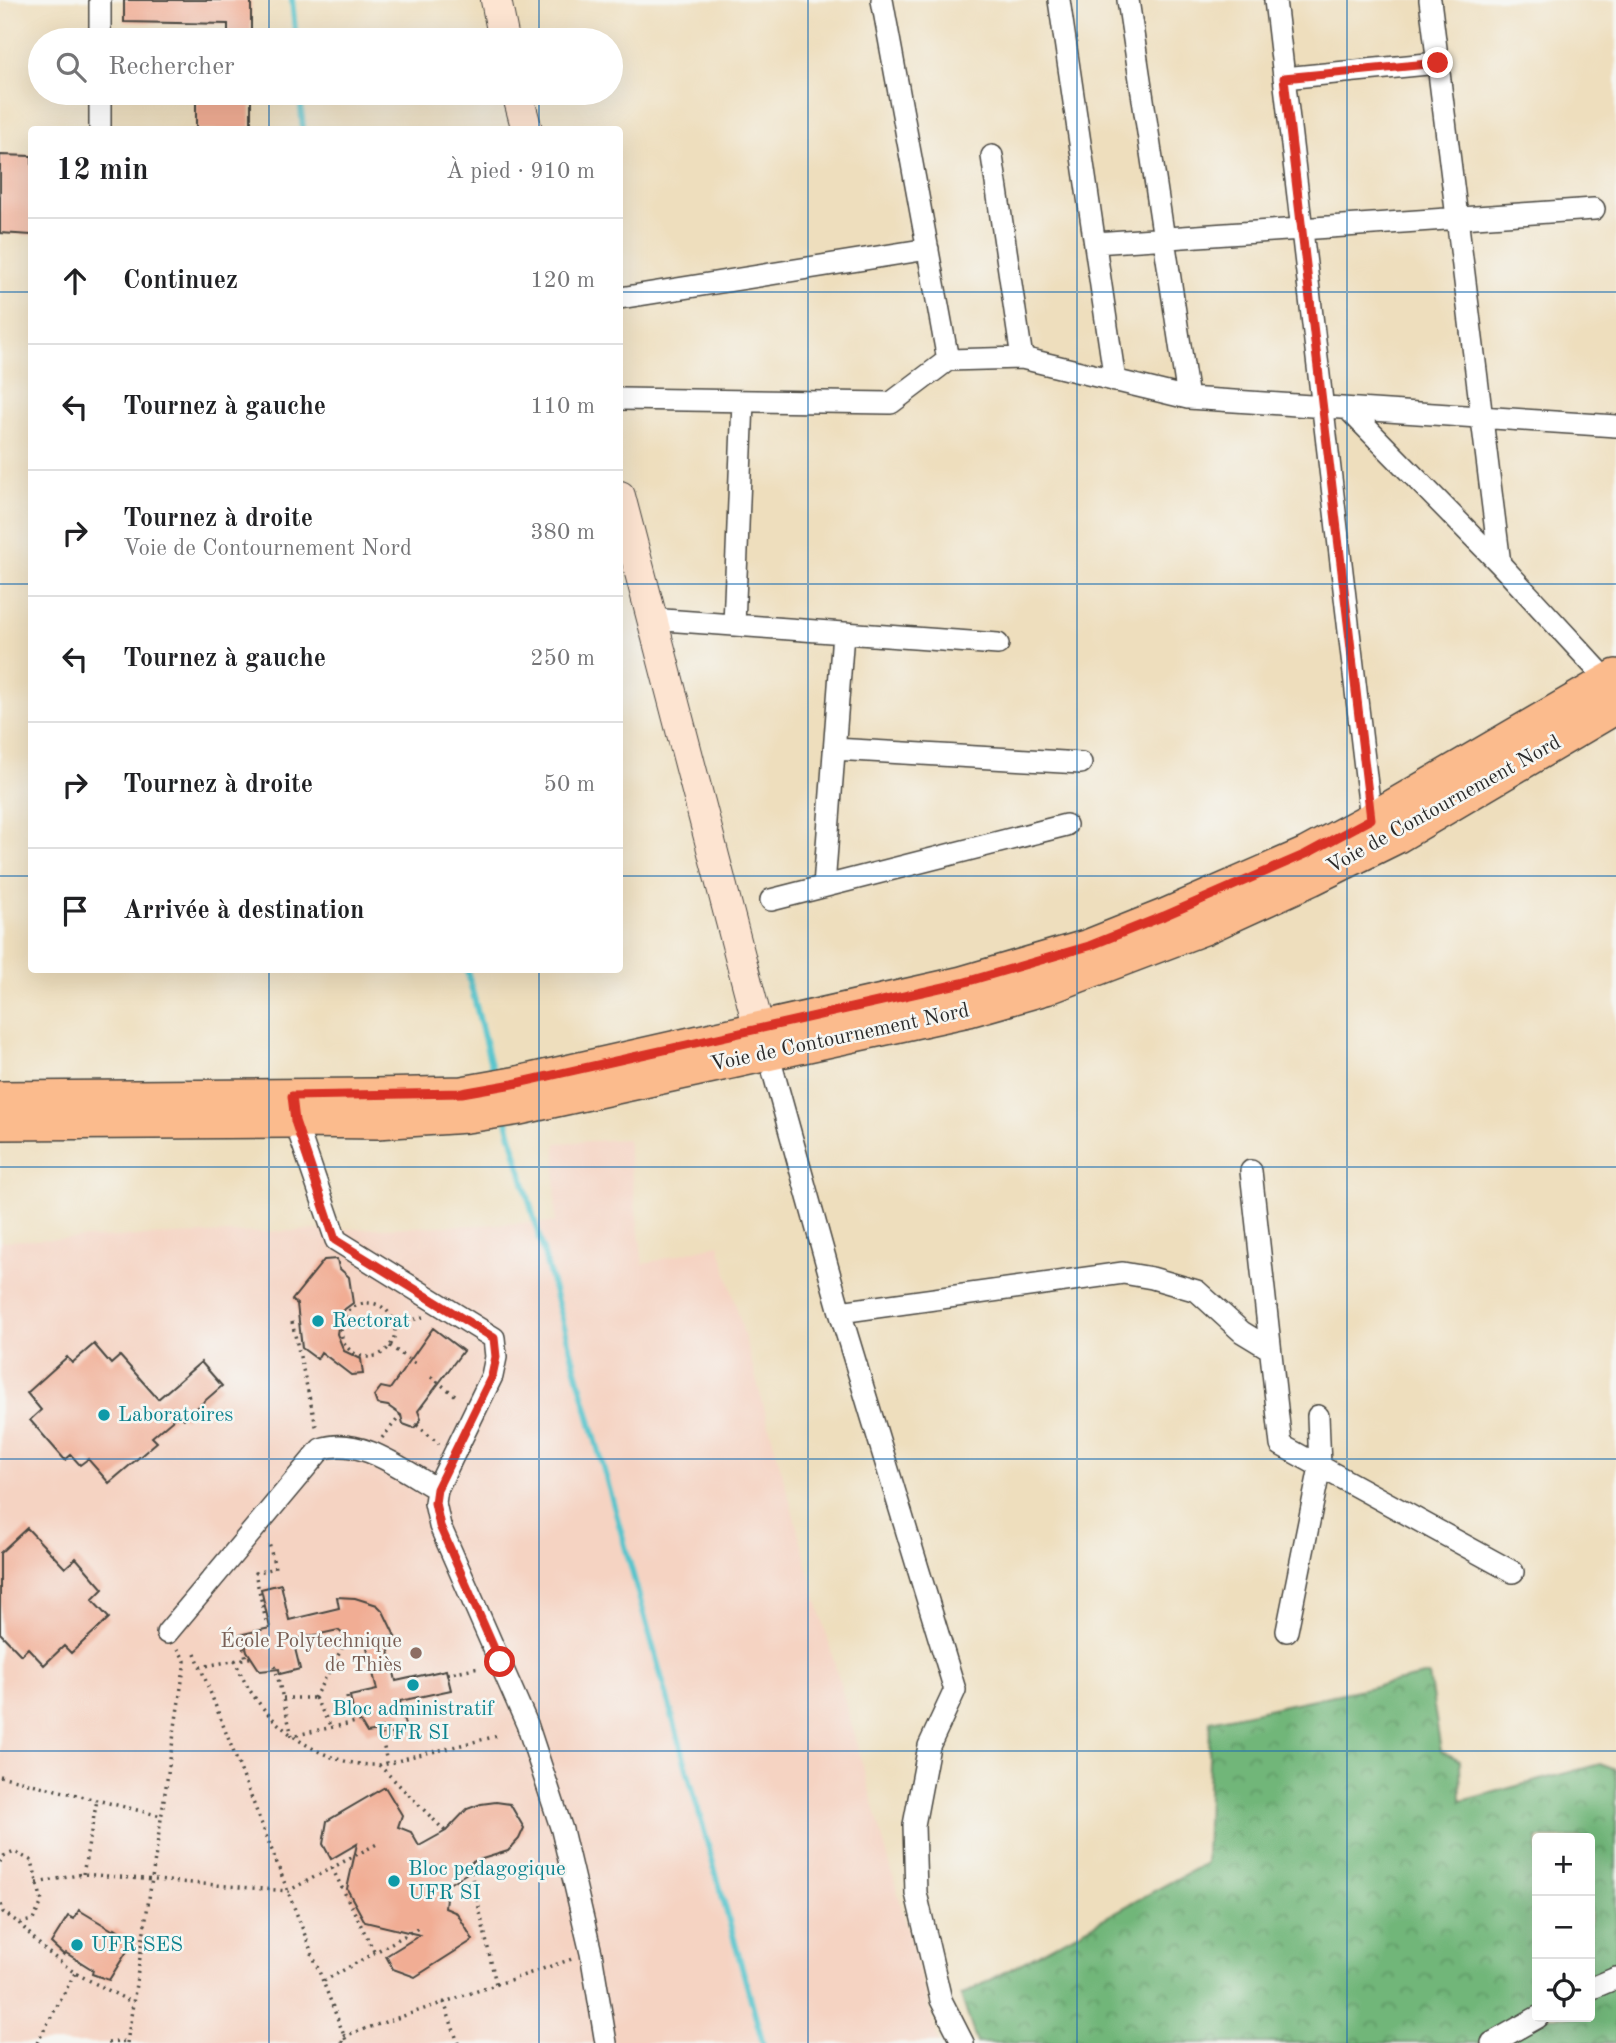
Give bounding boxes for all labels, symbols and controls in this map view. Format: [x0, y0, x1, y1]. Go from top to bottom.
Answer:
search box [28, 28, 623, 105]
route end [1422, 47, 1453, 78]
icon: search [52, 48, 90, 86]
text: Rechercher [108, 54, 235, 80]
text: 12 min [56, 156, 149, 186]
text: À pied · 910 m [446, 160, 595, 183]
icon: ahead [56, 262, 94, 300]
text: Continuez [123, 268, 238, 294]
text: 120 m [530, 269, 595, 292]
icon: left [56, 388, 94, 426]
text: Tournez à gauche [123, 394, 326, 420]
text: 110 m [530, 395, 595, 418]
text: Tournez à droite [123, 506, 313, 532]
icon: right [56, 514, 94, 552]
text: 380 m [530, 521, 595, 544]
text: Voie de Contournement Nord [123, 537, 412, 560]
icon: left [56, 640, 94, 678]
text: Tournez à gauche [123, 646, 326, 672]
text: 250 m [530, 647, 595, 670]
street label: Voie de Contournement Nord [1324, 732, 1564, 878]
icon: right [56, 766, 94, 804]
text: Tournez à droite [123, 772, 313, 798]
text: 50 m [544, 773, 595, 796]
icon: arrive [56, 892, 94, 930]
text: Arrivée à destination [123, 898, 365, 924]
street label: Voie de Contournement Nord [709, 1000, 971, 1076]
place label: Rectorat [332, 1311, 410, 1332]
marker: Rectorat [310, 1313, 326, 1329]
place label: Laboratoires [118, 1405, 233, 1426]
marker: Laboratoires [96, 1407, 112, 1423]
place label: École Polytechnique de Thiès [220, 1627, 402, 1676]
marker: École Polytechnique de Thiès [408, 1645, 424, 1661]
route start [484, 1646, 515, 1677]
marker: Bloc administratif UFR SI [405, 1677, 421, 1693]
place label: Bloc administratif UFR SI [332, 1699, 495, 1744]
map controls [1532, 1833, 1595, 2022]
button: + [1532, 1833, 1595, 1896]
place label: Bloc pedagogique UFR SI [408, 1859, 566, 1904]
marker: Bloc pedagogique UFR SI [386, 1873, 402, 1889]
button: − [1532, 1896, 1595, 1959]
place label: UFR SES [91, 1935, 183, 1956]
marker: UFR SES [69, 1937, 85, 1953]
button: locate [1532, 1959, 1595, 2022]

